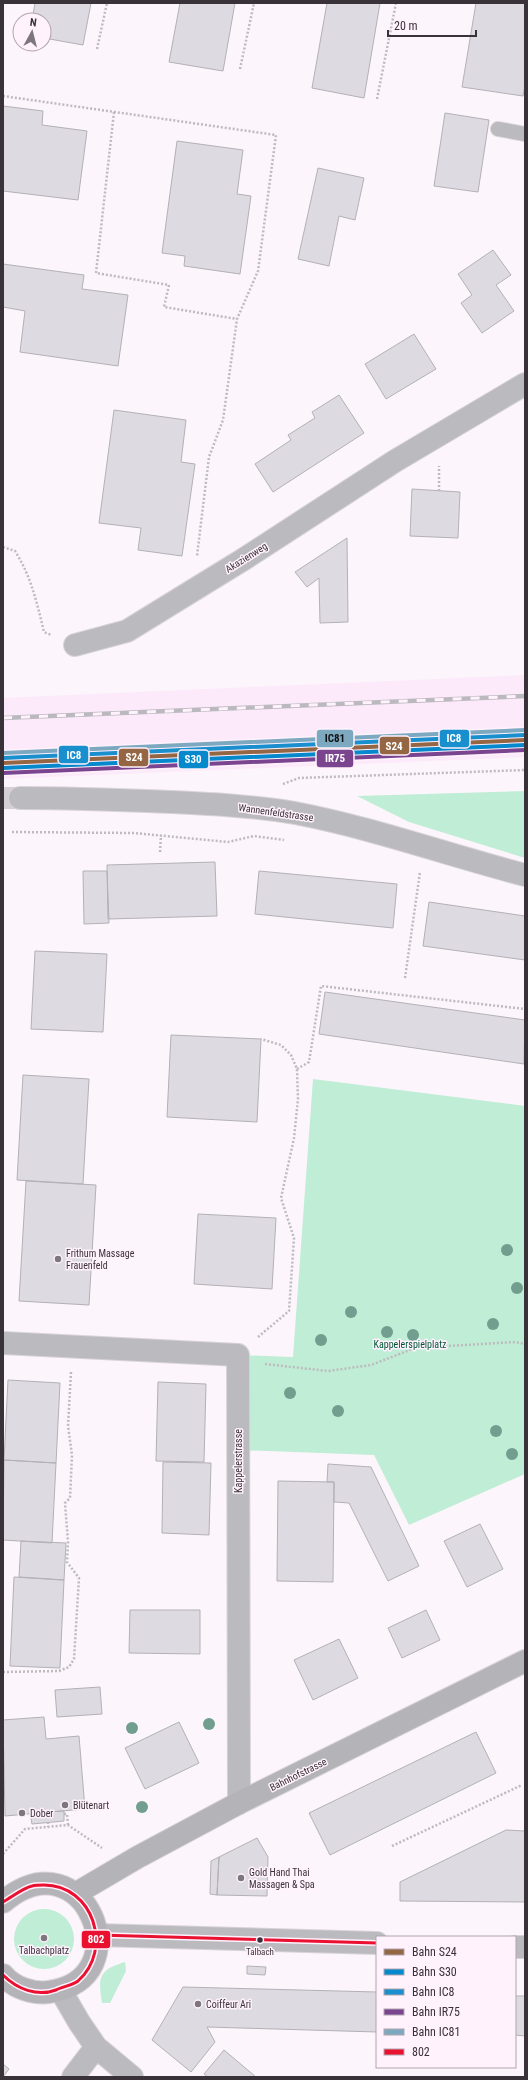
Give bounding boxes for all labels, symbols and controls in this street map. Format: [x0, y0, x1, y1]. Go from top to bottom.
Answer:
north arrow [12, 12, 52, 52]
scale bar [388, 12, 476, 38]
text: N [29, 16, 38, 29]
text: 20 m [394, 19, 418, 33]
street label: Akazienweg [223, 540, 269, 575]
line badge: IC81 [316, 729, 354, 748]
line badge: IC8 [439, 729, 470, 748]
text: IC81 [325, 732, 345, 745]
text: IC8 [447, 732, 462, 745]
line badge: S24 [379, 736, 410, 755]
text: S24 [385, 740, 403, 753]
line badge: IC8 [58, 745, 89, 764]
line badge: S24 [118, 748, 149, 767]
text: IC8 [67, 749, 82, 762]
line badge: IR75 [316, 749, 354, 768]
line badge: S30 [178, 750, 209, 769]
text: S24 [125, 751, 143, 764]
text: IR75 [325, 752, 346, 765]
text: S30 [184, 753, 202, 766]
street label: Wannenfeldstrasse [238, 802, 314, 823]
place label: Frithum Massage Frauenfeld [66, 1248, 135, 1271]
marker: Frithum Massage Frauenfeld [53, 1254, 63, 1264]
park label: Kappelerspielplatz [374, 1339, 446, 1350]
street label: Kappelerstrasse [233, 1429, 244, 1493]
street label: Bahnhofstrasse [268, 1756, 329, 1793]
marker: Blütenart [60, 1800, 70, 1810]
place label: Blütenart [73, 1800, 109, 1811]
marker: Dober [17, 1808, 27, 1818]
place label: Dober [30, 1808, 53, 1819]
place label: Gold Hand Thai Massagen & Spa [249, 1867, 315, 1890]
marker: Gold Hand Thai Massagen & Spa [236, 1873, 246, 1883]
line badge: 802 [81, 1930, 111, 1949]
marker: Talbachplatz [39, 1933, 49, 1943]
text: 802 [88, 1933, 105, 1946]
marker: Talbach [255, 1935, 265, 1945]
legend [376, 1936, 516, 2068]
place label: Talbachplatz [19, 1945, 69, 1956]
text: Bahn S24 [412, 1945, 457, 1959]
place label: Talbach [246, 1947, 274, 1957]
text: Bahn S30 [412, 1965, 457, 1979]
text: Bahn IC8 [412, 1985, 454, 1999]
marker: Coiffeur Ari [193, 1999, 203, 2009]
place label: Coiffeur Ari [206, 1999, 251, 2010]
text: Bahn IR75 [412, 2005, 460, 2019]
text: Bahn IC81 [412, 2025, 460, 2039]
text: 802 [412, 2045, 430, 2059]

